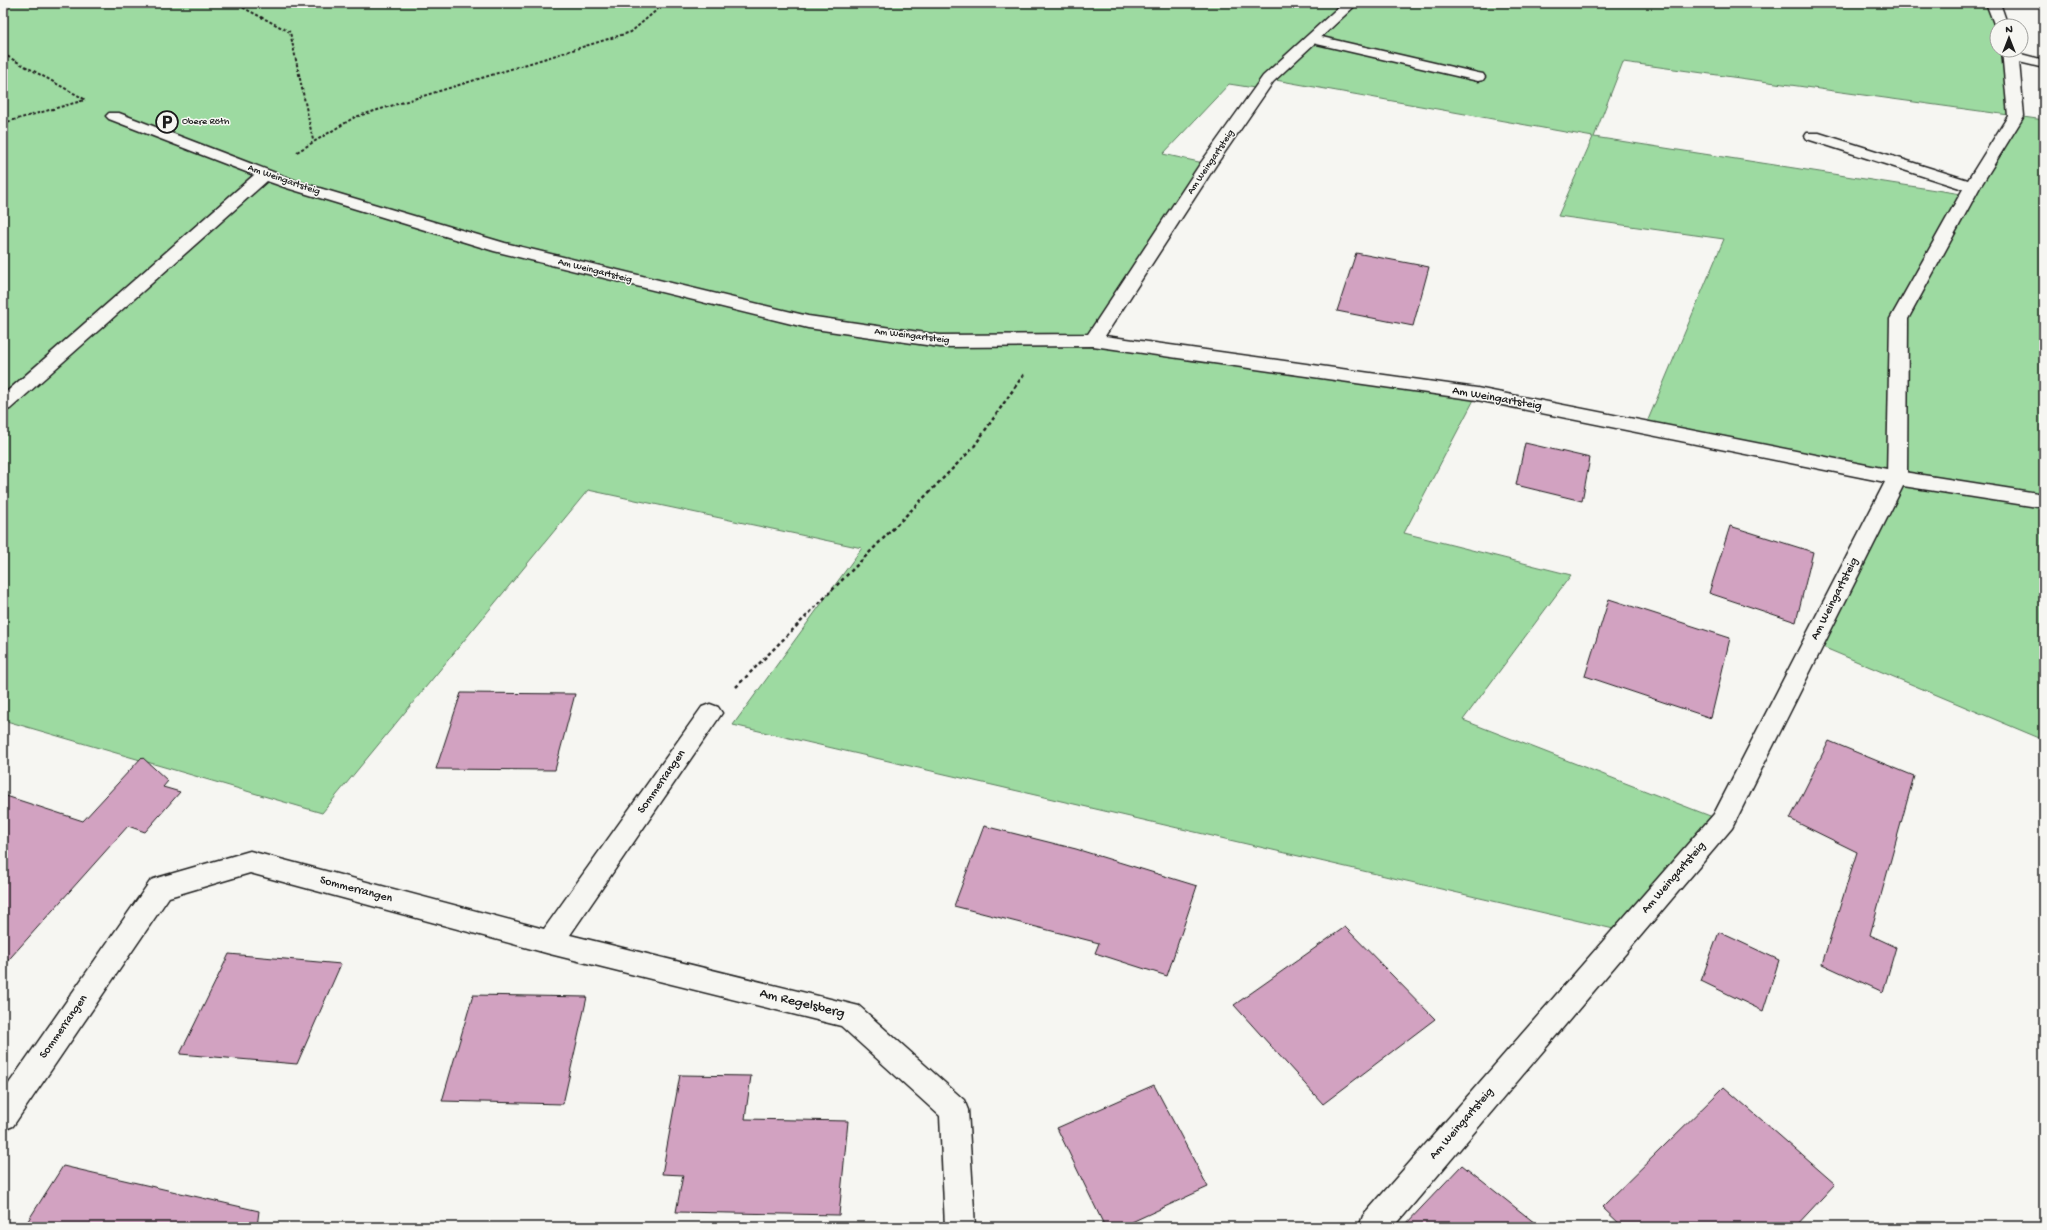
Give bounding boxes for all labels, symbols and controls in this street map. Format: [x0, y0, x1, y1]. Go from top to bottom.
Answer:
north arrow [1989, 18, 2029, 58]
text: N [2005, 24, 2013, 36]
parking icon: Obere Röth [154, 109, 180, 135]
place label: Obere Röth [182, 116, 230, 128]
street label: Am Weingartsteig [1185, 127, 1237, 197]
street label: Am Weingartsteig [246, 162, 322, 198]
street label: Am Weingartsteig [557, 256, 633, 286]
street label: Am Weingartsteig [874, 325, 951, 347]
street label: Am Weingartsteig [1451, 384, 1543, 414]
street label: Am Weingartsteig [1808, 555, 1862, 643]
street label: Sommerrangen [635, 747, 689, 817]
street label: Am Weingartsteig [1639, 839, 1709, 917]
street label: Sommerrangen [318, 874, 394, 906]
street label: Am Regelsberg [758, 985, 846, 1023]
street label: Sommerrangen [37, 992, 91, 1062]
street label: Am Weingartsteig [1427, 1085, 1497, 1163]

